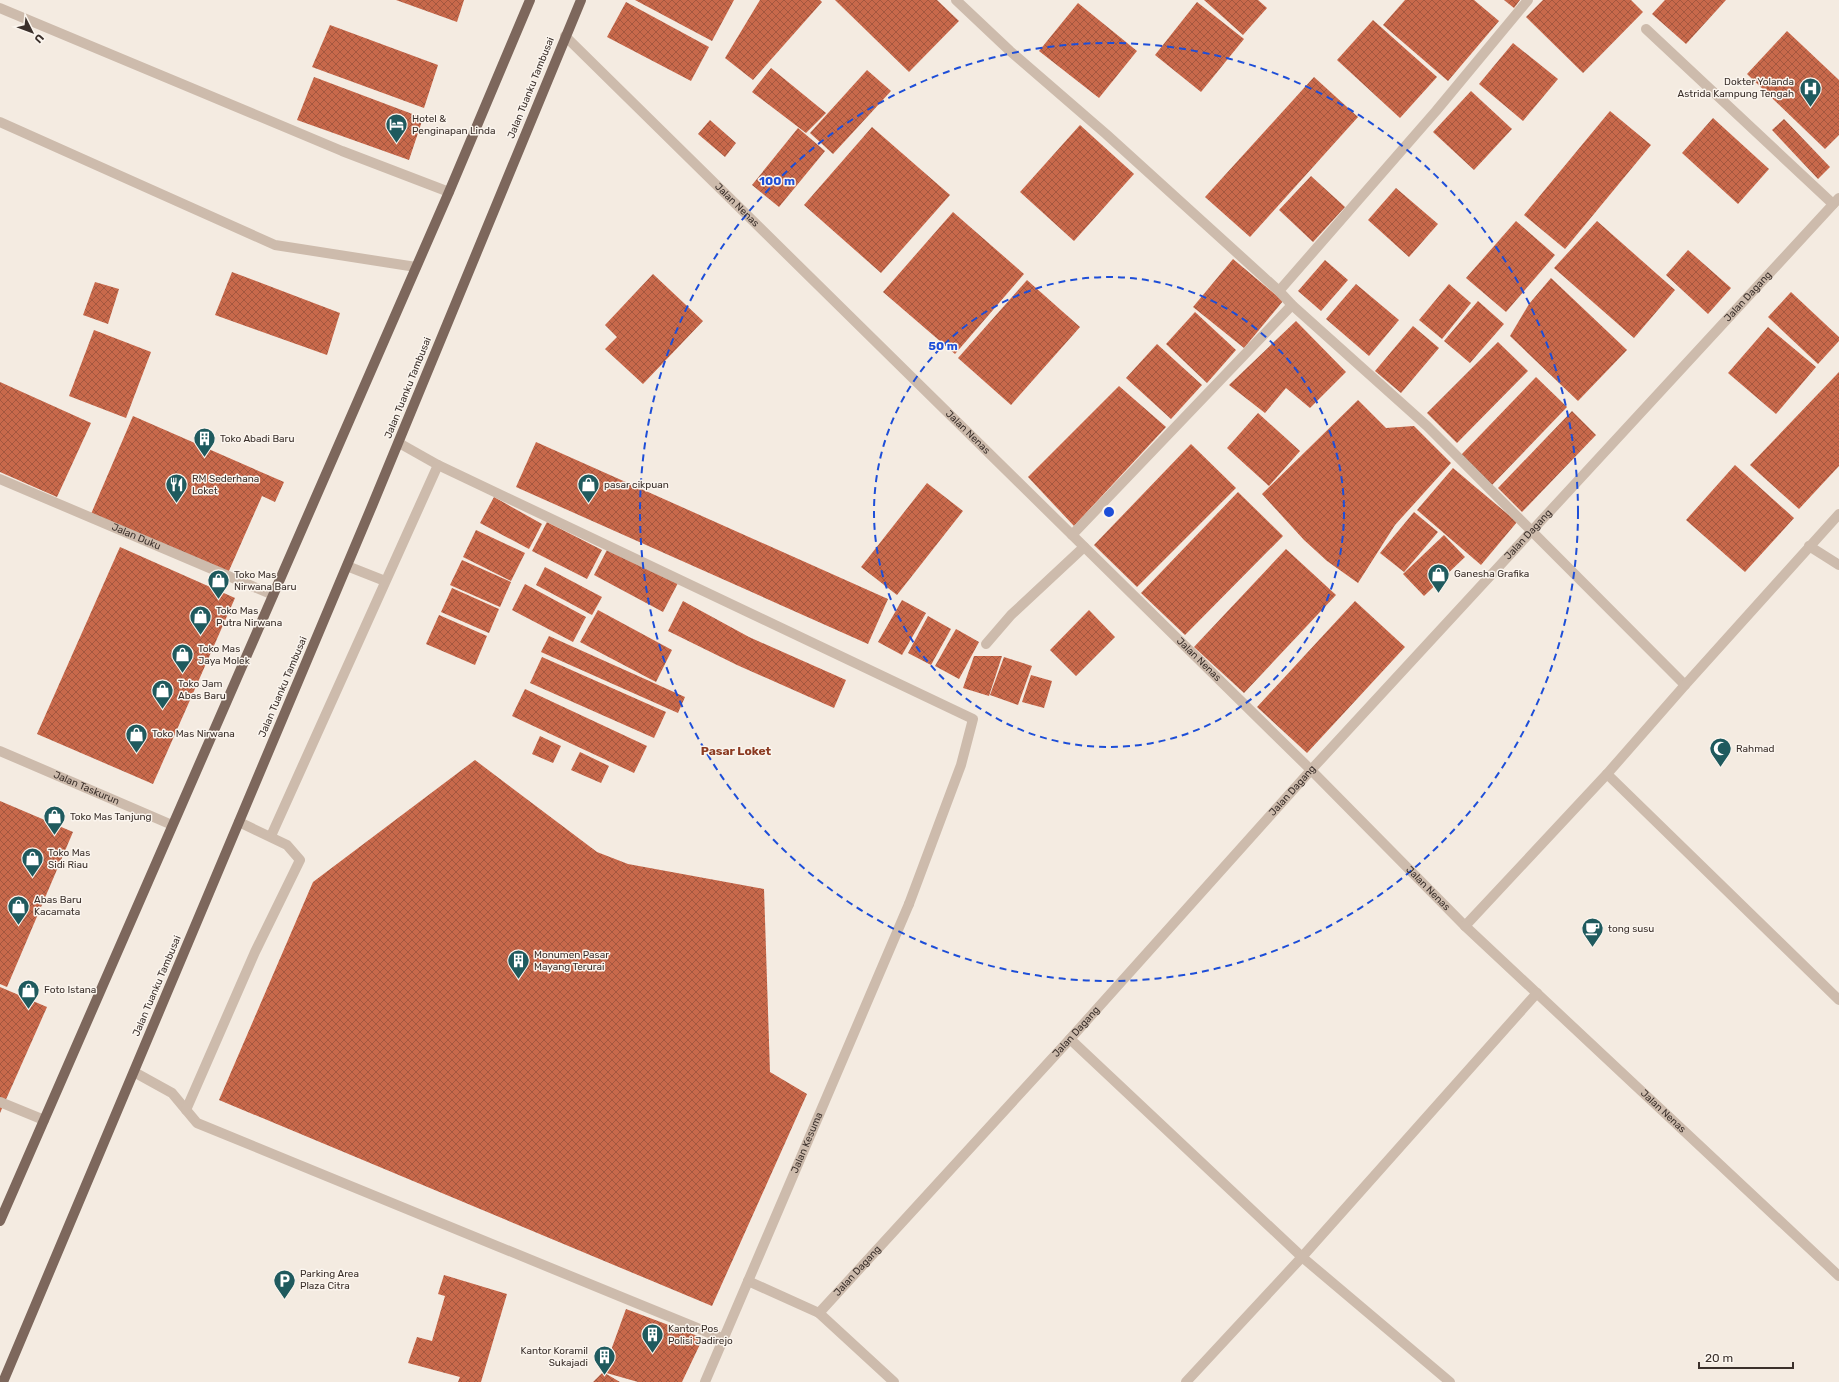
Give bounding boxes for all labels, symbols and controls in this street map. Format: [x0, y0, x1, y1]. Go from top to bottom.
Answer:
north arrow [12, 12, 52, 52]
text: U [32, 31, 47, 46]
street label: Jalan Tuanku Tambusai [505, 36, 557, 140]
hospital icon: Dokter Yolanda Astrida Kampung Tengah [1797, 75, 1823, 108]
place label: Dokter Yolanda Astrida Kampung Tengah [1678, 76, 1794, 100]
hotel icon: Hotel & Penginapan Linda [384, 112, 410, 145]
place label: Hotel & Penginapan Linda [412, 113, 496, 137]
text: 100 m [759, 174, 795, 188]
street label: Jalan Nenas [712, 181, 762, 229]
street label: Jalan Dagang [1722, 269, 1774, 324]
street label: Jalan Tuanku Tambusai [382, 336, 434, 440]
text: 50 m [928, 339, 958, 353]
street label: Jalan Nenas [943, 408, 992, 457]
building icon: Toko Abadi Baru [192, 426, 218, 459]
place label: Toko Abadi Baru [220, 433, 294, 445]
restaurant icon: RM Sederhana Loket [163, 472, 189, 505]
shop icon: pasar cikpuan [575, 472, 601, 505]
place label: RM Sederhana Loket [192, 473, 259, 497]
place label: pasar cikpuan [604, 479, 669, 491]
centre of rings [1102, 505, 1116, 519]
street label: Jalan Dagang [1502, 507, 1554, 562]
street label: Jalan Duku [110, 521, 163, 553]
shop icon: Ganesha Grafika [1425, 561, 1451, 594]
shop icon: Toko Mas Nirwana Baru [206, 568, 232, 601]
place label: Ganesha Grafika [1454, 568, 1529, 580]
place label: Toko Mas Nirwana Baru [234, 569, 297, 593]
shop icon: Toko Mas Putra Nirwana [188, 604, 214, 637]
place label: Toko Mas Putra Nirwana [216, 605, 282, 629]
street label: Jalan Tuanku Tambusai [256, 635, 310, 739]
street label: Jalan Nenas [1174, 635, 1223, 684]
shop icon: Toko Mas Jaya Molek [169, 642, 195, 675]
place label: Toko Mas Jaya Molek [198, 643, 251, 667]
shop icon: Toko Jam Abas Baru [150, 677, 176, 710]
place label: Toko Jam Abas Baru [178, 678, 226, 702]
shop icon: Toko Mas Nirwana [124, 721, 150, 754]
place label: Toko Mas Nirwana [152, 728, 235, 740]
mosque icon: Rahmad [1708, 736, 1734, 769]
place label: Rahmad [1736, 743, 1775, 755]
district label: Pasar Loket [701, 744, 772, 758]
street label: Jalan Dagang [1267, 763, 1318, 819]
street label: Jalan Taskurun [52, 769, 121, 808]
shop icon: Toko Mas Tanjung [41, 804, 67, 837]
place label: Toko Mas Tanjung [70, 811, 152, 823]
shop icon: Toko Mas Sidi Riau [19, 846, 45, 879]
place label: Toko Mas Sidi Riau [48, 847, 90, 871]
street label: Jalan Nenas [1403, 864, 1452, 913]
shop icon: Abas Baru Kacamata [5, 893, 31, 926]
place label: Abas Baru Kacamata [34, 894, 82, 918]
cafe icon: tong susu [1579, 916, 1605, 949]
place label: tong susu [1608, 923, 1654, 935]
street label: Jalan Tuanku Tambusai [130, 934, 184, 1038]
building icon: Monumen Pasar Mayang Terurai [506, 948, 532, 981]
place label: Monumen Pasar Mayang Terurai [534, 949, 609, 973]
shop icon: Foto Istana [16, 977, 42, 1010]
place label: Foto Istana [44, 984, 96, 996]
street label: Jalan Dagang [1050, 1004, 1102, 1060]
street label: Jalan Nenas [1638, 1087, 1688, 1135]
street label: Jalan Kesuma [789, 1111, 825, 1175]
street label: Jalan Dagang [831, 1243, 884, 1299]
parking icon: Parking Area Plaza Citra [272, 1267, 298, 1300]
place label: Parking Area Plaza Citra [300, 1268, 359, 1292]
building icon: Kantor Pos Polisi Jadirejo [639, 1322, 665, 1355]
place label: Kantor Pos Polisi Jadirejo [668, 1323, 733, 1347]
building icon: Kantor Koramil Sukajadi [591, 1344, 617, 1377]
scale bar [1699, 1344, 1793, 1370]
place label: Kantor Koramil Sukajadi [520, 1345, 588, 1369]
text: 20 m [1705, 1351, 1733, 1365]

